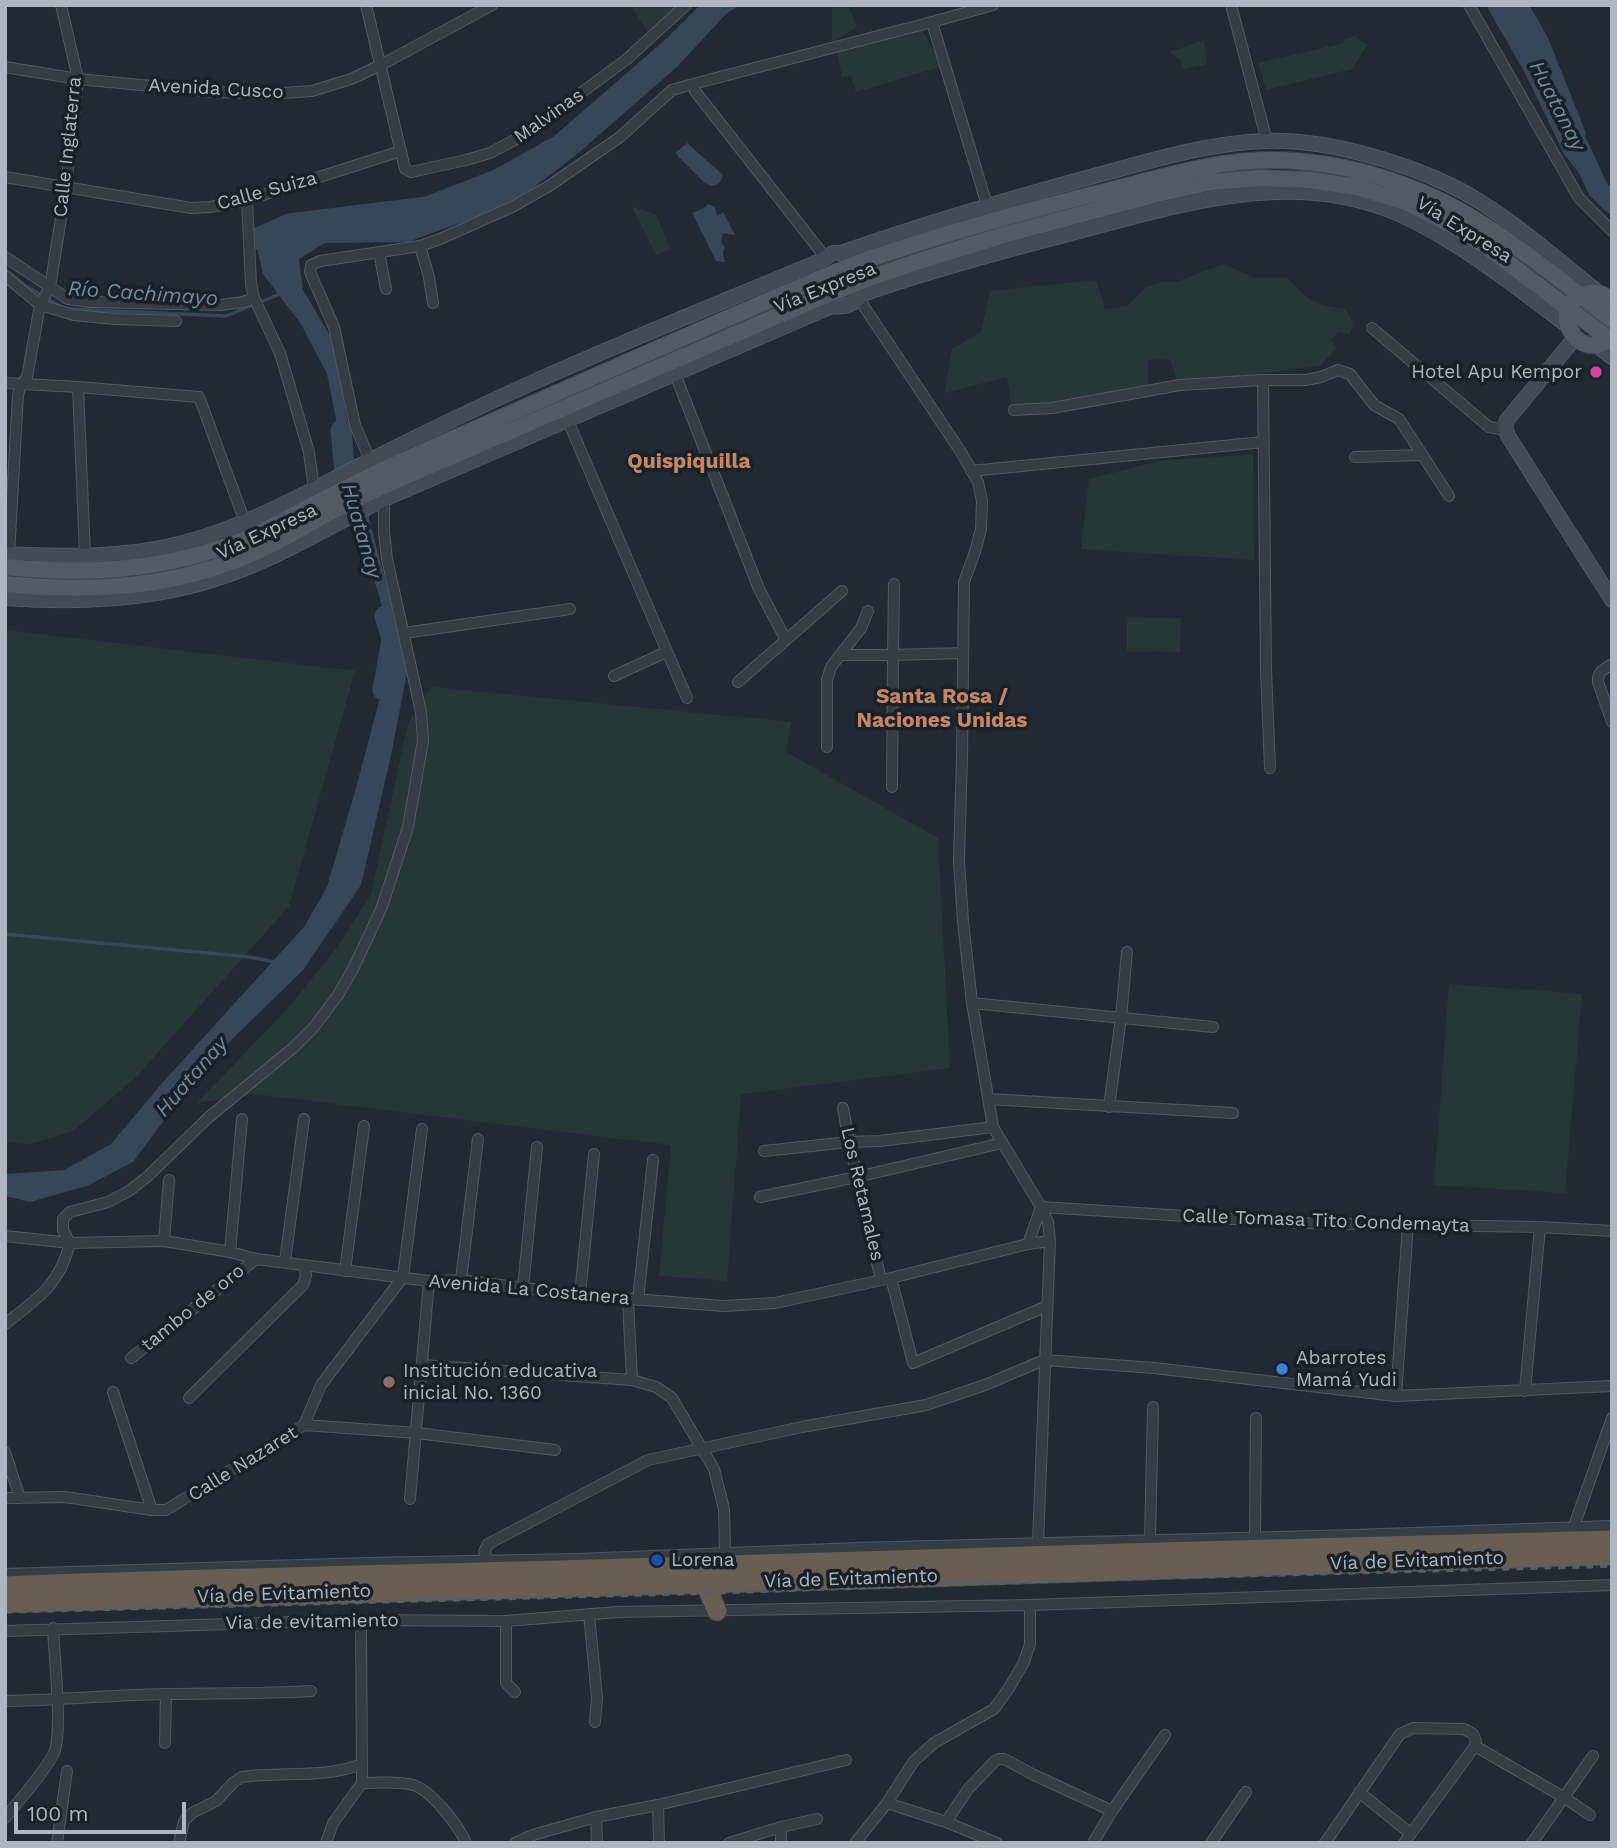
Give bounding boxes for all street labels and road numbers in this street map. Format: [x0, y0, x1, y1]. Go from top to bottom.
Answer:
street label: Avenida Cusco [148, 74, 284, 104]
street label: Calle Inglaterra [49, 76, 87, 218]
street label: Malvinas [510, 84, 588, 148]
street label: Calle Suiza [214, 167, 320, 215]
street label: Vía Expresa [1412, 192, 1516, 268]
street label: Vía Expresa [771, 257, 879, 319]
street label: Vía Expresa [213, 499, 321, 565]
street label: Los Retamales [836, 1125, 888, 1263]
street label: Calle Tomasa Tito Condemayta [1182, 1205, 1470, 1237]
street label: tambo de oro [137, 1259, 249, 1357]
street label: Avenida La Costanera [428, 1270, 630, 1310]
street label: Calle Nazaret [184, 1421, 302, 1507]
street label: Vía de Evitamiento [1330, 1547, 1504, 1575]
street label: Vía de Evitamiento [764, 1565, 938, 1593]
street label: Vía de Evitamiento [197, 1580, 371, 1608]
street label: Via de evitamiento [225, 1609, 399, 1635]

